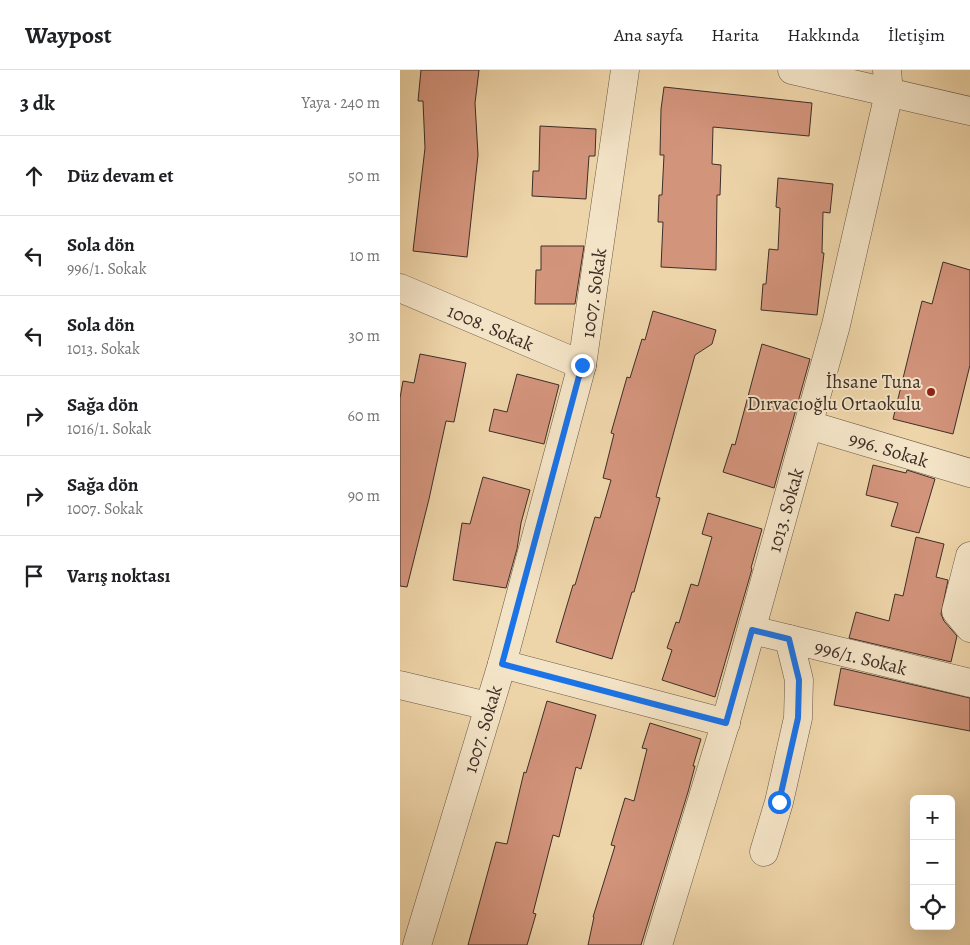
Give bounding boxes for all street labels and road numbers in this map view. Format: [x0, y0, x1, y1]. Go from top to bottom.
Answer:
street label: 1007. Sokak [575, 246, 613, 340]
street label: 1008. Sokak [443, 298, 538, 358]
street label: 996. Sokak [846, 426, 932, 475]
street label: 1013. Sokak [762, 464, 811, 556]
street label: 996/1. Sokak [812, 634, 910, 682]
street label: 1007. Sokak [457, 682, 509, 776]

